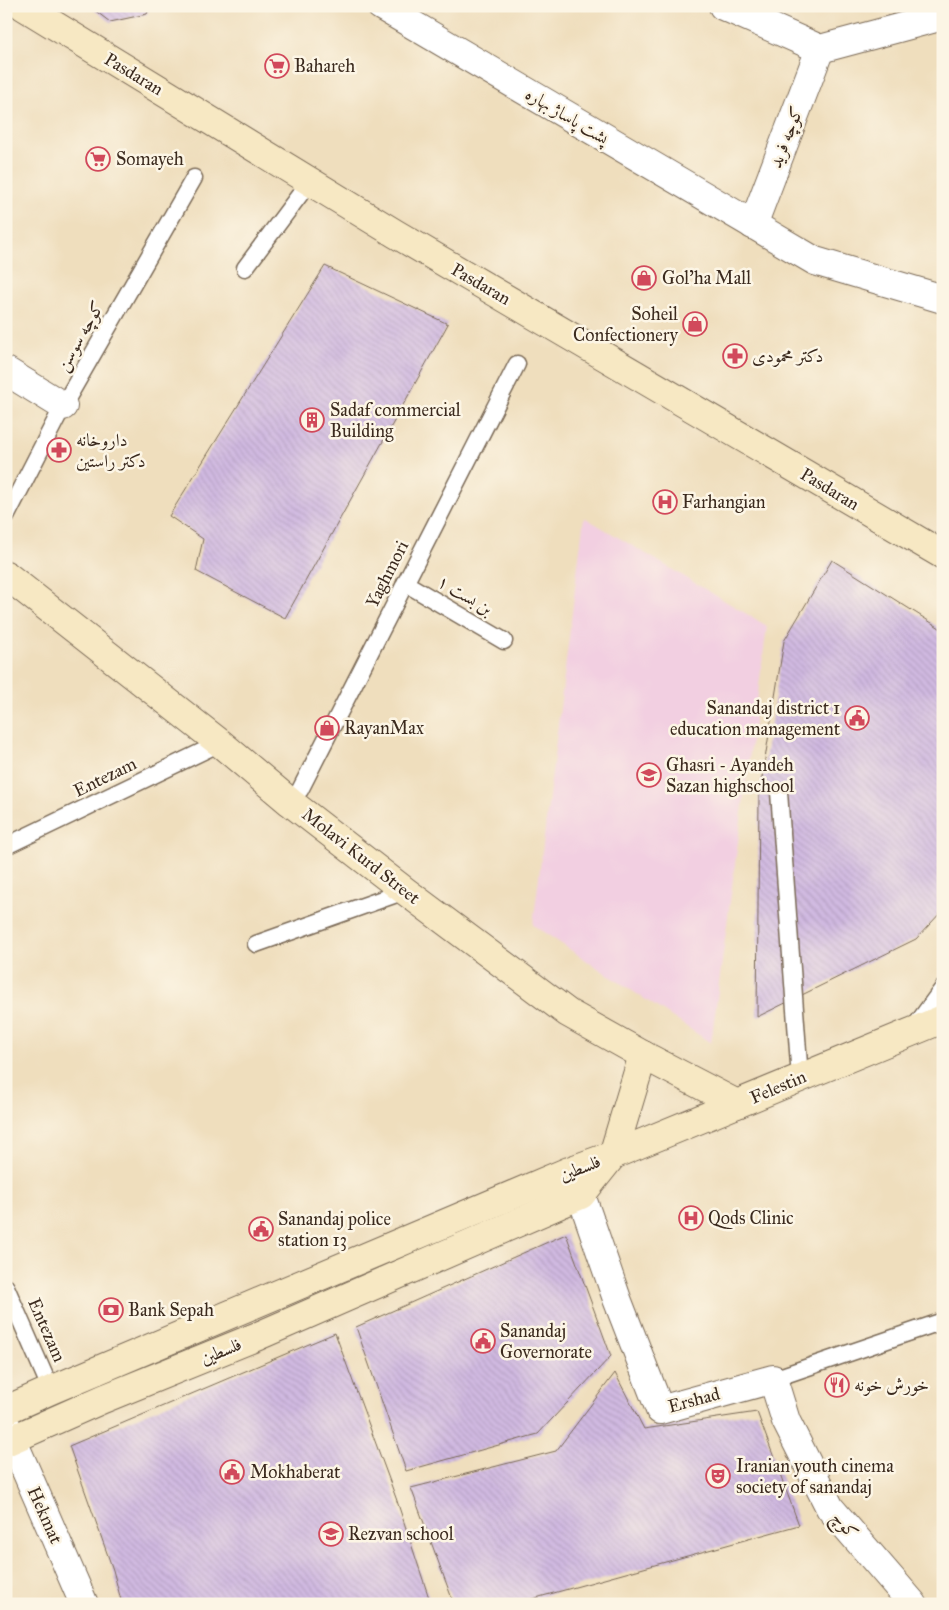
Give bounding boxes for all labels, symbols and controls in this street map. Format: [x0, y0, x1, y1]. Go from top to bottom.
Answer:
street label: Pasdaran [101, 48, 168, 100]
supermarket icon: Bahareh [264, 53, 290, 79]
place label: Bahareh [294, 55, 355, 77]
street label: پشت پاساژ بهاره [520, 83, 613, 152]
street label: کوچه فرید [764, 103, 810, 172]
supermarket icon: Somayeh [85, 146, 111, 172]
place label: Somayeh [116, 148, 184, 170]
street label: Pasdaran [447, 258, 515, 310]
shop icon: Gol'ha Mall [631, 265, 657, 291]
place label: Gol'ha Mall [662, 267, 751, 289]
street label: کوچه سوسن [51, 297, 111, 376]
place label: Soheil Confectionery [573, 303, 679, 346]
shop icon: Soheil Confectionery [682, 311, 708, 337]
pharmacy icon: دکتر محمودی [722, 343, 748, 369]
place label: دکتر محمودی [752, 345, 823, 367]
place label: Sadaf commercial Building [330, 399, 461, 443]
building icon: Sadaf commercial Building [299, 407, 325, 433]
place label: داروخانه دکتر راستین [76, 429, 146, 472]
pharmacy icon: داروخانه دکتر راستین [46, 437, 72, 463]
street label: Pasdaran [797, 463, 864, 515]
hospital icon: Farhangian [652, 489, 678, 515]
place label: Farhangian [682, 491, 766, 514]
street label: Yaghmori [361, 537, 414, 612]
street label: بن بست ۱ [433, 570, 497, 620]
place label: Sanandaj district 1 education management [670, 697, 841, 741]
public building icon: Sanandaj district 1 education management [844, 705, 870, 731]
shop icon: RayanMax [314, 715, 340, 741]
place label: RayanMax [344, 717, 424, 739]
street label: Entezam [70, 752, 140, 802]
place label: Ghasri - Ayandeh Sazan highschool [666, 754, 794, 798]
school or university icon: Ghasri - Ayandeh Sazan highschool [636, 762, 662, 788]
street label: Molavi Kurd Street [298, 803, 425, 909]
street label: Felestin [747, 1065, 810, 1109]
street label: فلسطین [556, 1150, 604, 1186]
hospital icon: Qods Clinic [678, 1205, 704, 1231]
place label: Qods Clinic [708, 1207, 794, 1229]
place label: Sanandaj police station 13 [278, 1208, 391, 1251]
public building icon: Sanandaj police station 13 [248, 1216, 274, 1242]
street label: Entezam [23, 1295, 71, 1365]
bank icon: Bank Sepah [98, 1297, 124, 1323]
place label: Bank Sepah [128, 1299, 214, 1321]
place label: Sanandaj Governorate [500, 1320, 592, 1363]
public building icon: Sanandaj Governorate [470, 1328, 496, 1354]
street label: فلسطین [197, 1333, 245, 1369]
restaurant icon: خورش خونه [824, 1372, 850, 1398]
place label: خورش خونه [854, 1374, 929, 1396]
street label: Ershad [666, 1383, 722, 1417]
place label: Iranian youth cinema society of sanandaj [736, 1455, 894, 1498]
public building icon: Mokhaberat [219, 1459, 245, 1485]
place label: Mokhaberat [250, 1461, 341, 1483]
theatre icon: Iranian youth cinema society of sanandaj [705, 1463, 731, 1489]
street label: Hekmat [23, 1483, 68, 1548]
street label: کوچ [823, 1506, 863, 1547]
school or university icon: Rezvan school [318, 1521, 344, 1547]
place label: Rezvan school [348, 1523, 454, 1545]

